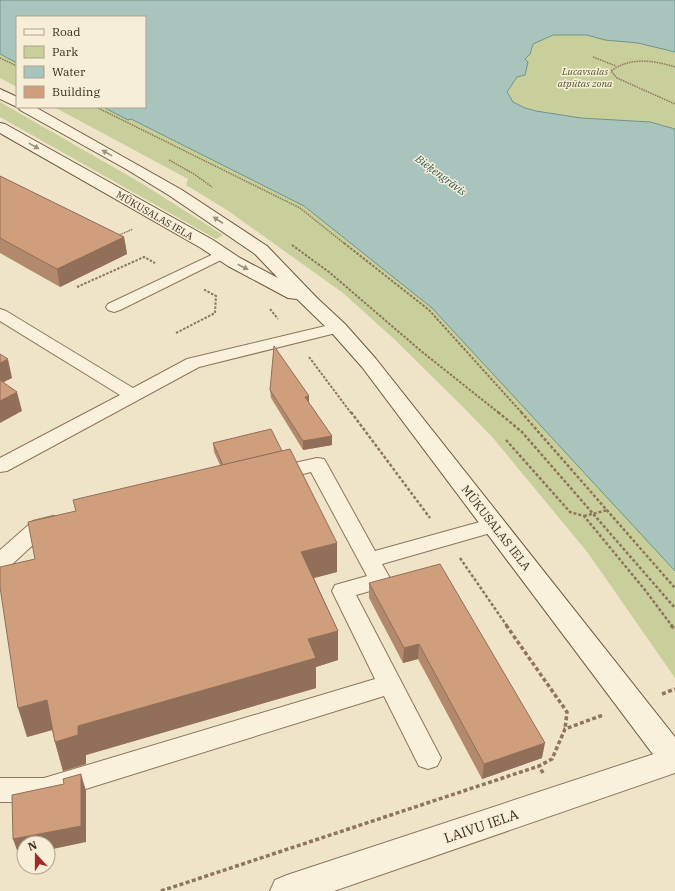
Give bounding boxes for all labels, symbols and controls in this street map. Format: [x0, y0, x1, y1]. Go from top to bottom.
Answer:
legend [16, 16, 146, 108]
text: Road [52, 24, 81, 39]
text: Park [52, 44, 78, 59]
text: Water [52, 64, 86, 79]
park label: Lucavsalas atpūtas zona [557, 65, 613, 90]
text: Building [52, 84, 100, 99]
one-way arrow [28, 143, 40, 150]
one-way arrow [101, 149, 113, 156]
water label: Bieķengrāvis [412, 151, 470, 199]
street label: MŪKUSALAS IELA [114, 188, 196, 243]
one-way arrow [212, 217, 224, 224]
one-way arrow [238, 264, 249, 270]
street label: MŪKUSALAS IELA [458, 482, 535, 574]
street label: LAIVU IELA [441, 805, 521, 847]
north arrow [16, 835, 56, 875]
text: N [26, 837, 39, 854]

